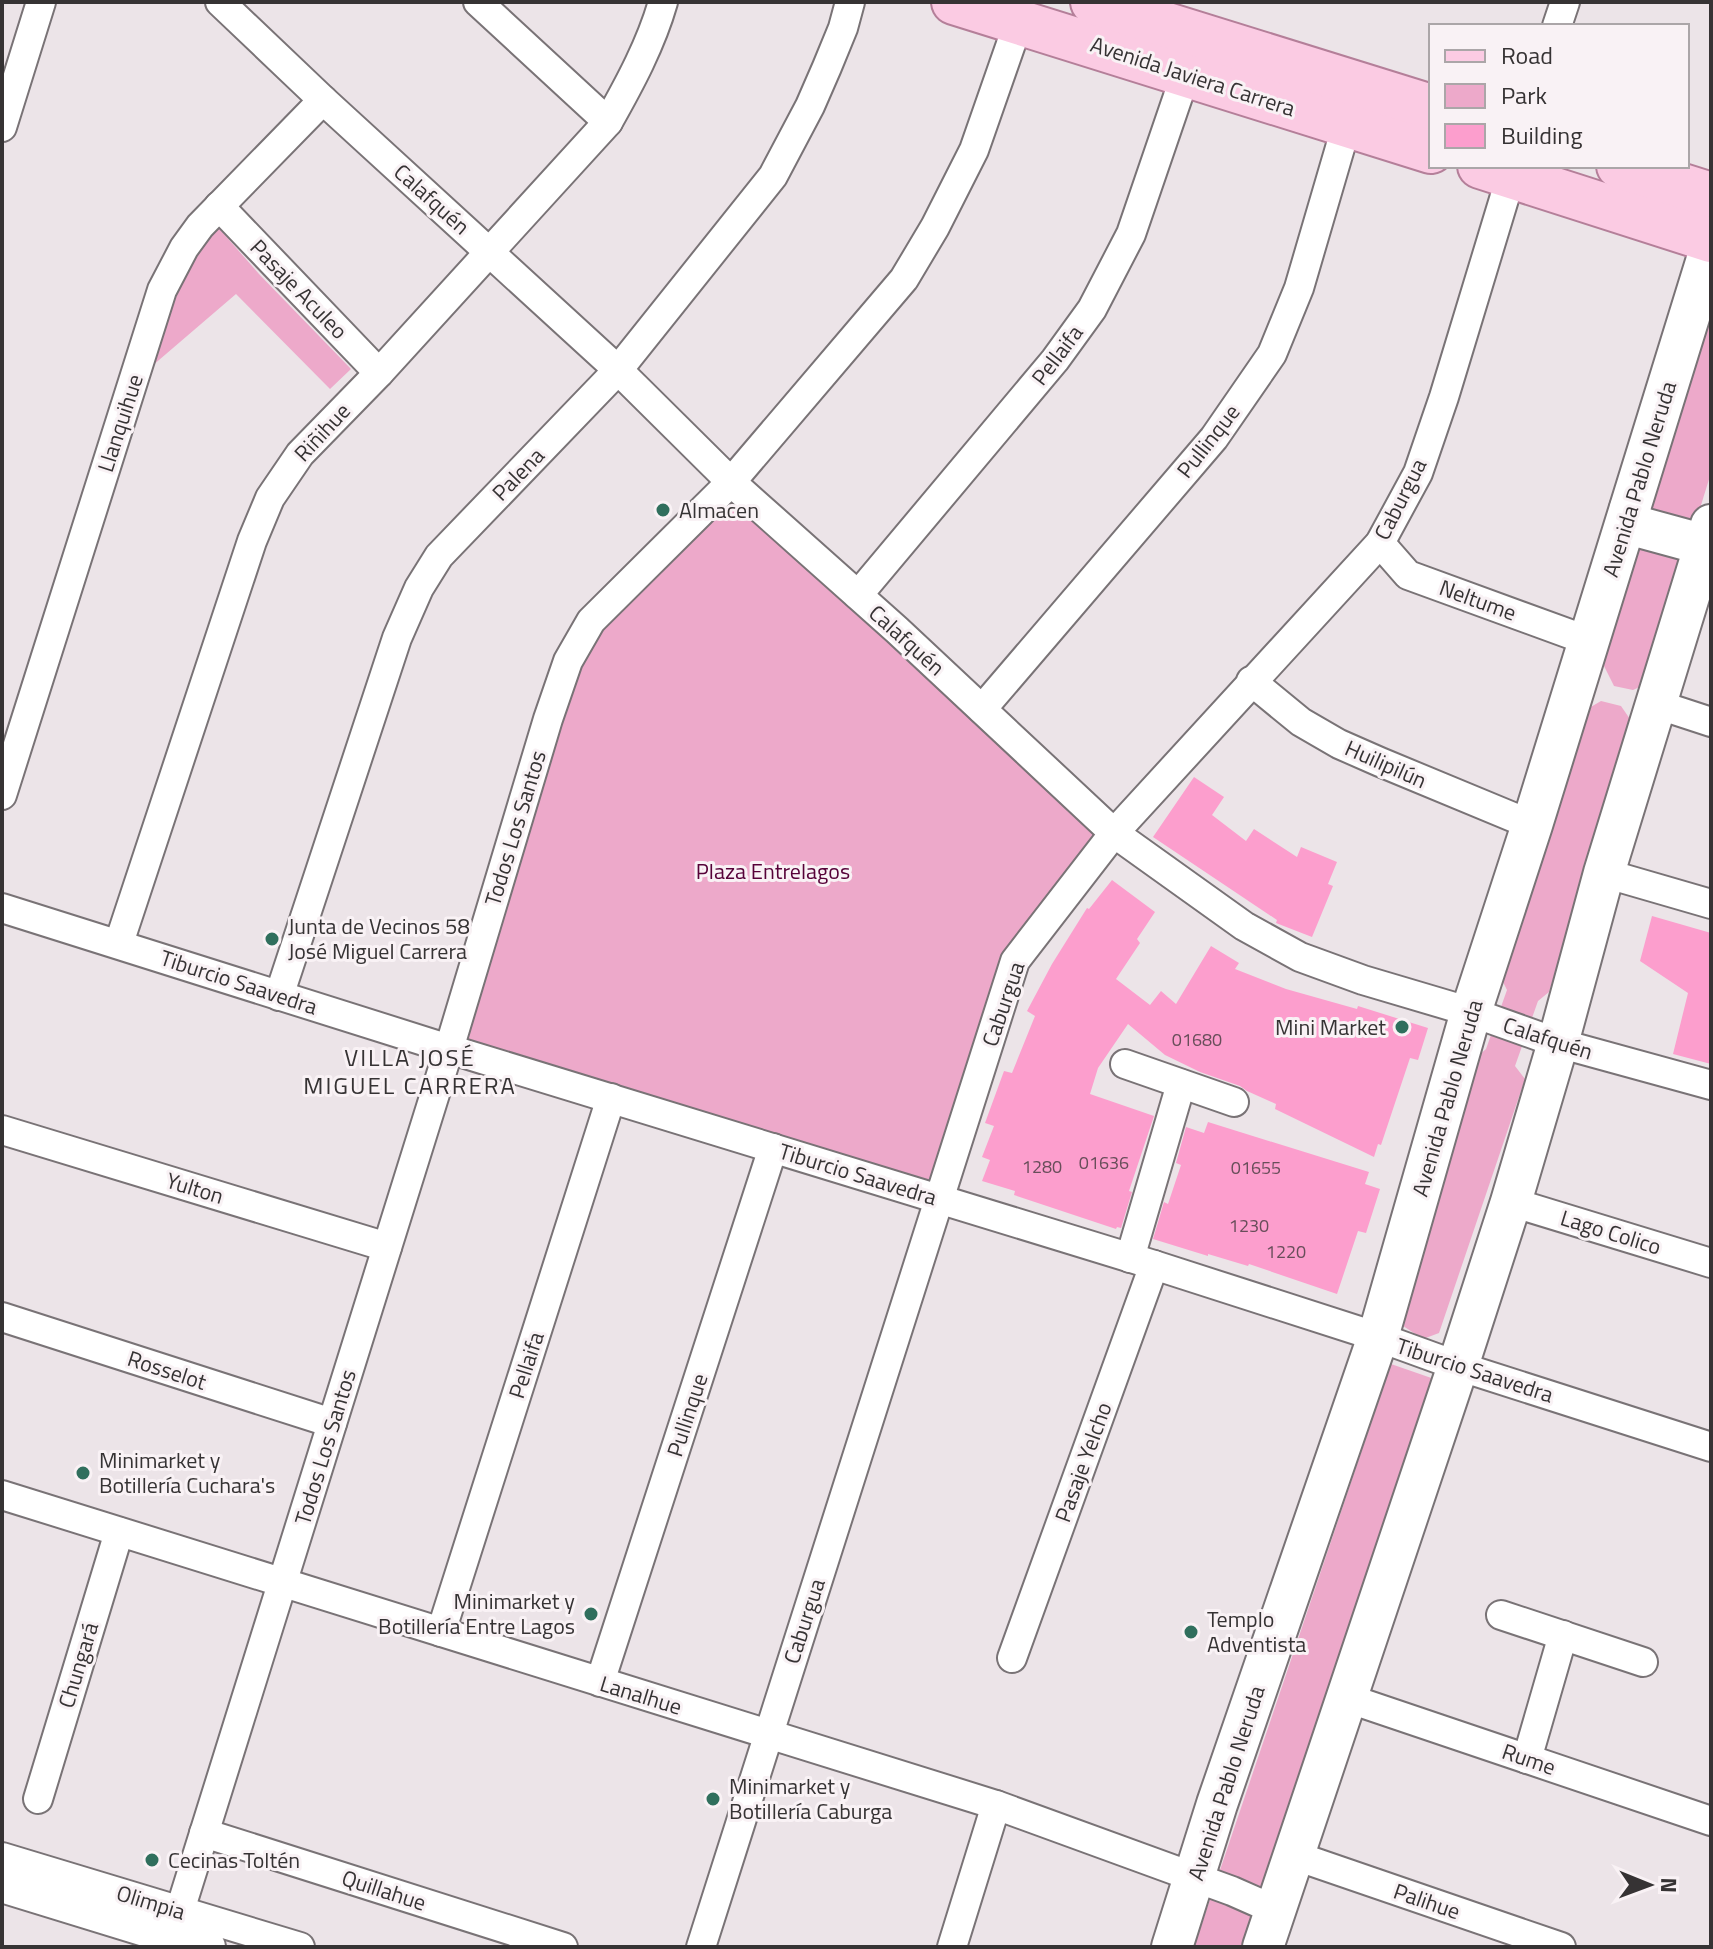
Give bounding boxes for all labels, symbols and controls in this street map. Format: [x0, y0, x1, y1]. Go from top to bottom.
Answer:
legend [1429, 24, 1689, 168]
street label: Avenida Javiera Carrera [1086, 27, 1300, 125]
text: Road [1501, 37, 1553, 73]
text: Park [1501, 77, 1547, 113]
text: Building [1501, 117, 1583, 153]
street label: Calafquén [386, 155, 478, 243]
street label: Pasaje Aculeo [242, 231, 356, 347]
street label: Pellaifa [1023, 317, 1091, 393]
street label: Llanquihue [88, 370, 152, 476]
street label: Avenida Pablo Neruda [1593, 377, 1685, 581]
street label: Riñihue [286, 395, 358, 469]
street label: Pullinque [1168, 397, 1248, 485]
street label: Palena [484, 440, 552, 508]
street label: Caburgua [1365, 452, 1435, 546]
place label: Almacen [679, 493, 759, 527]
marker: Almacen [654, 501, 672, 519]
street label: Neltume [1435, 570, 1521, 630]
street label: Calafquén [861, 596, 953, 684]
street label: Huilipilún [1340, 731, 1432, 797]
street label: Todos Los Santos [475, 746, 555, 910]
park label: Plaza Entrelagos [696, 854, 850, 888]
place label: Junta de Vecinos 58 José Miguel Carrera [288, 909, 470, 968]
marker: Junta de Vecinos 58 José Miguel Carrera [263, 930, 281, 948]
street label: Tiburcio Saavedra [156, 941, 322, 1023]
street label: Caburgua [973, 957, 1033, 1051]
street label: Avenida Pablo Neruda [1403, 996, 1491, 1200]
street label: Calafquén [1499, 1008, 1597, 1068]
place label: Mini Market [1275, 1010, 1386, 1044]
marker: Mini Market [1393, 1018, 1411, 1036]
house number: 01680 [1172, 1026, 1222, 1053]
district label: VILLA JOSÉ MIGUEL CARRERA [303, 1039, 517, 1103]
street label: Tiburcio Saavedra [775, 1134, 941, 1214]
house number: 01636 [1079, 1149, 1129, 1176]
house number: 1280 [1022, 1153, 1062, 1180]
house number: 01655 [1231, 1154, 1281, 1181]
street label: Yulton [162, 1163, 228, 1213]
street label: Lago Colico [1556, 1201, 1666, 1263]
house number: 1230 [1229, 1212, 1269, 1239]
house number: 1220 [1266, 1238, 1306, 1265]
street label: Pellaifa [499, 1327, 553, 1403]
street label: Tiburcio Saavedra [1392, 1329, 1558, 1411]
street label: Rosselot [123, 1341, 211, 1399]
street label: Todos Los Santos [285, 1365, 365, 1529]
street label: Pullinque [658, 1369, 716, 1461]
street label: Pasaje Yelcho [1046, 1397, 1120, 1527]
place label: Minimarket y Botillería Cuchara's [99, 1443, 275, 1502]
marker: Minimarket y Botillería Cuchara's [74, 1464, 92, 1482]
street label: Caburgua [774, 1574, 834, 1668]
place label: Minimarket y Botillería Entre Lagos [378, 1584, 575, 1643]
place label: Templo Adventista [1207, 1602, 1306, 1661]
marker: Minimarket y Botillería Entre Lagos [582, 1605, 600, 1623]
street label: Chungará [49, 1618, 107, 1712]
marker: Templo Adventista [1182, 1623, 1200, 1641]
street label: Lanalhue [596, 1666, 686, 1724]
street label: Avenida Pablo Neruda [1178, 1681, 1274, 1885]
street label: Rume [1498, 1734, 1560, 1784]
place label: Minimarket y Botillería Caburga [729, 1769, 892, 1828]
marker: Minimarket y Botillería Caburga [704, 1790, 722, 1808]
place label: Cecinas Toltén [168, 1843, 300, 1877]
north arrow [1609, 1845, 1689, 1925]
marker: Cecinas Toltén [143, 1851, 161, 1869]
street label: Quillahue [337, 1860, 431, 1920]
street label: Palihue [1389, 1874, 1465, 1928]
street label: Olimpia [112, 1875, 190, 1929]
text: N [1652, 1877, 1686, 1893]

